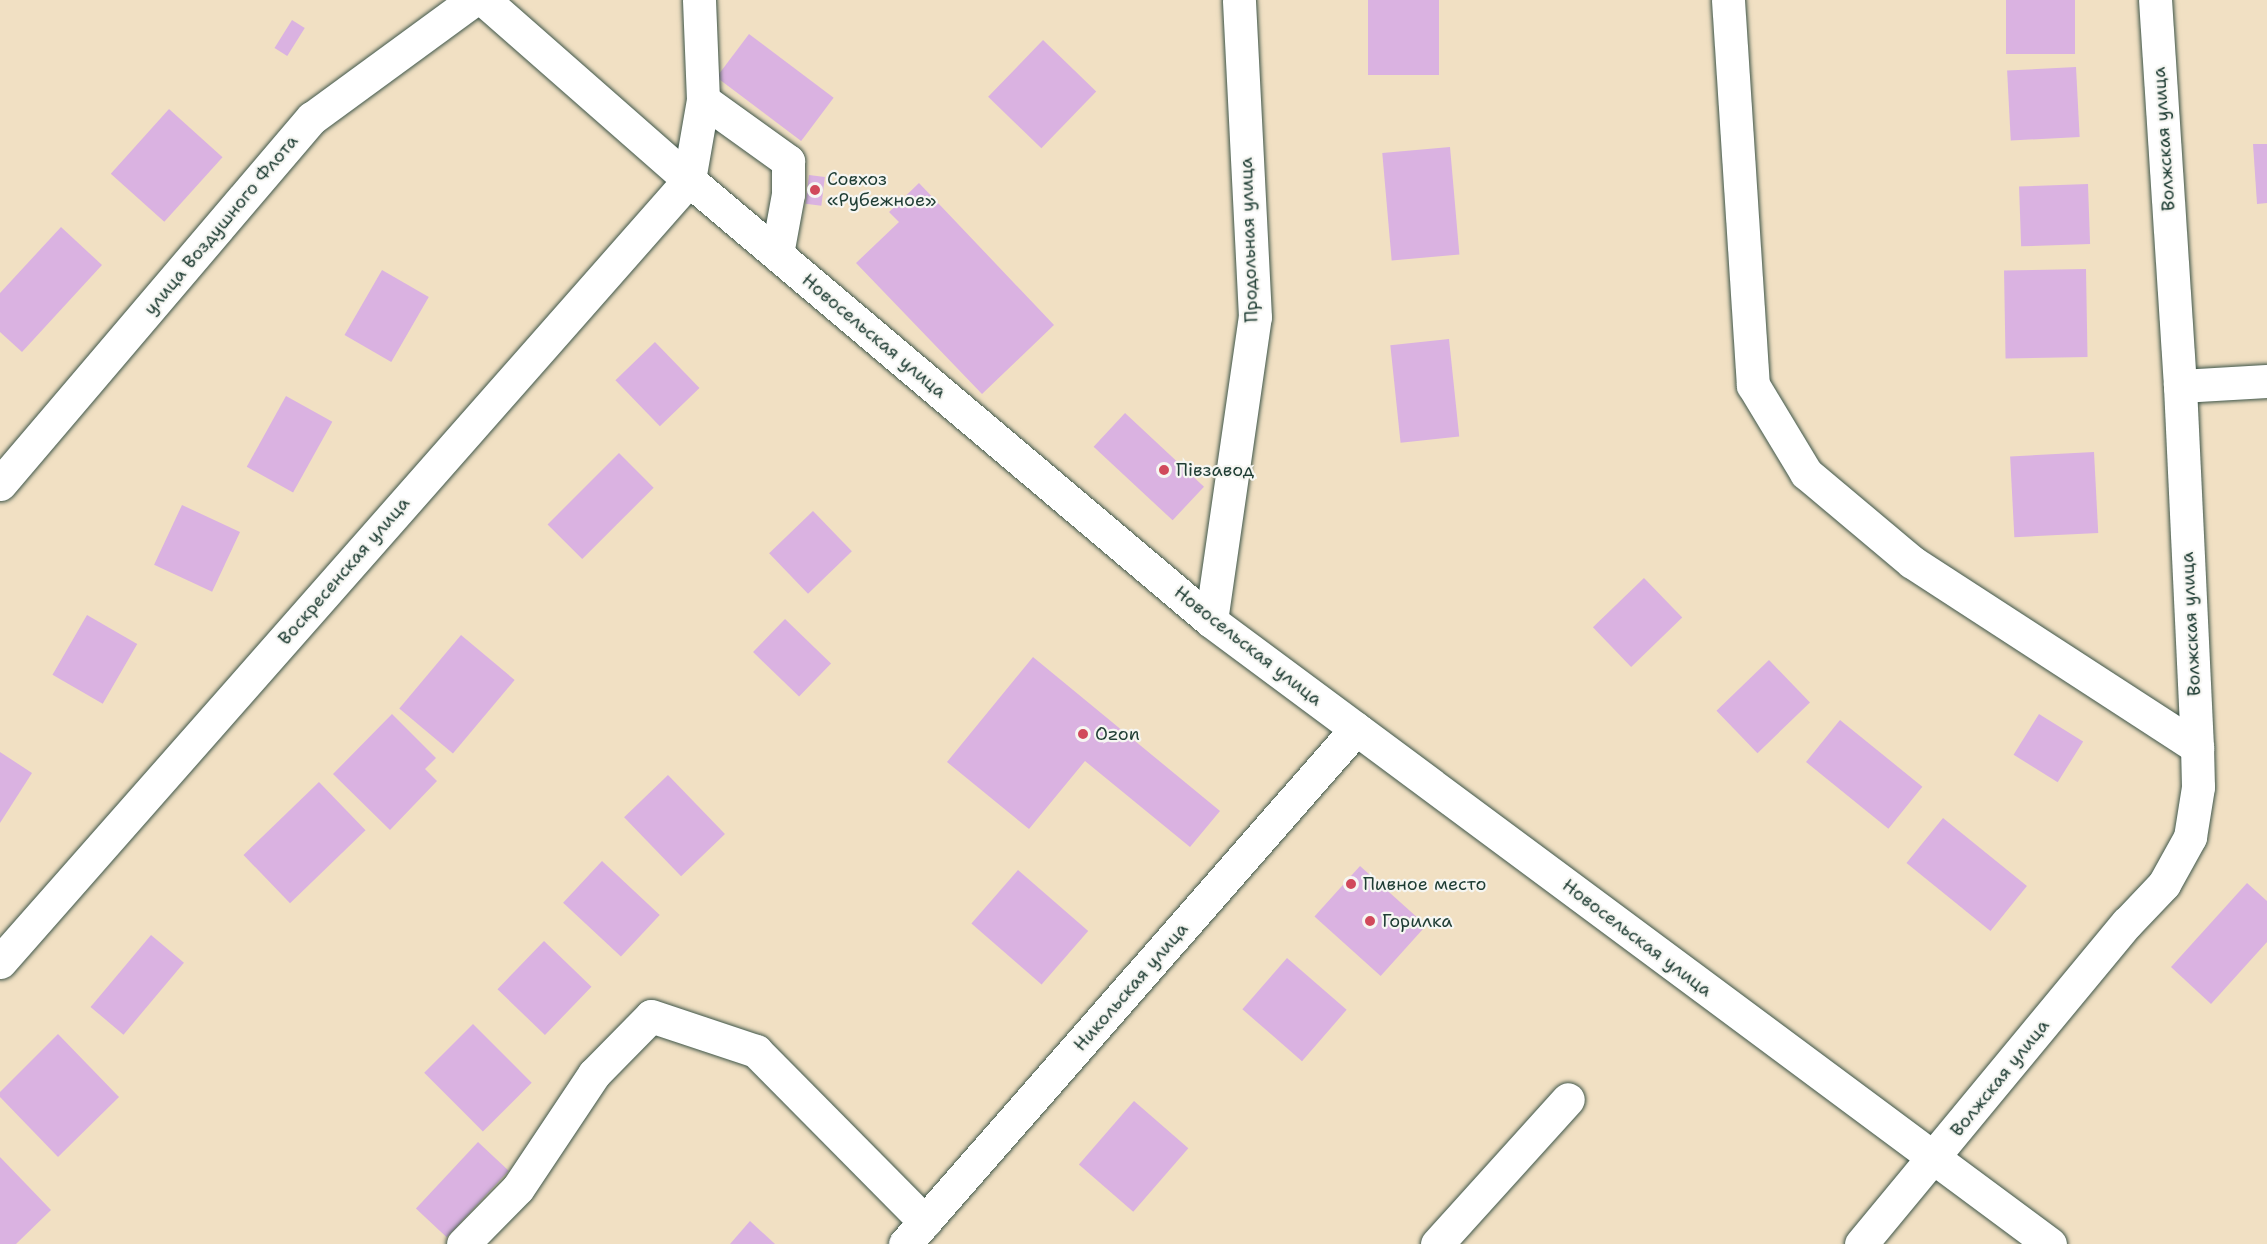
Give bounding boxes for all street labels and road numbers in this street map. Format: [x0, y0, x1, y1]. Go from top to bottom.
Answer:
street label: Волжская улица [2148, 66, 2180, 212]
street label: улица Воздушного Флота [139, 131, 303, 319]
street label: Продольная улица [1235, 157, 1263, 323]
street label: Новосельская улица [797, 269, 951, 403]
street label: Воскресенская улица [274, 493, 414, 649]
street label: Волжская улица [2176, 551, 2206, 697]
street label: Новосельская улица [1170, 581, 1326, 711]
street label: Новосельская улица [1558, 875, 1716, 1001]
street label: Никольская улица [1069, 918, 1193, 1056]
street label: Волжская улица [1946, 1015, 2054, 1141]

